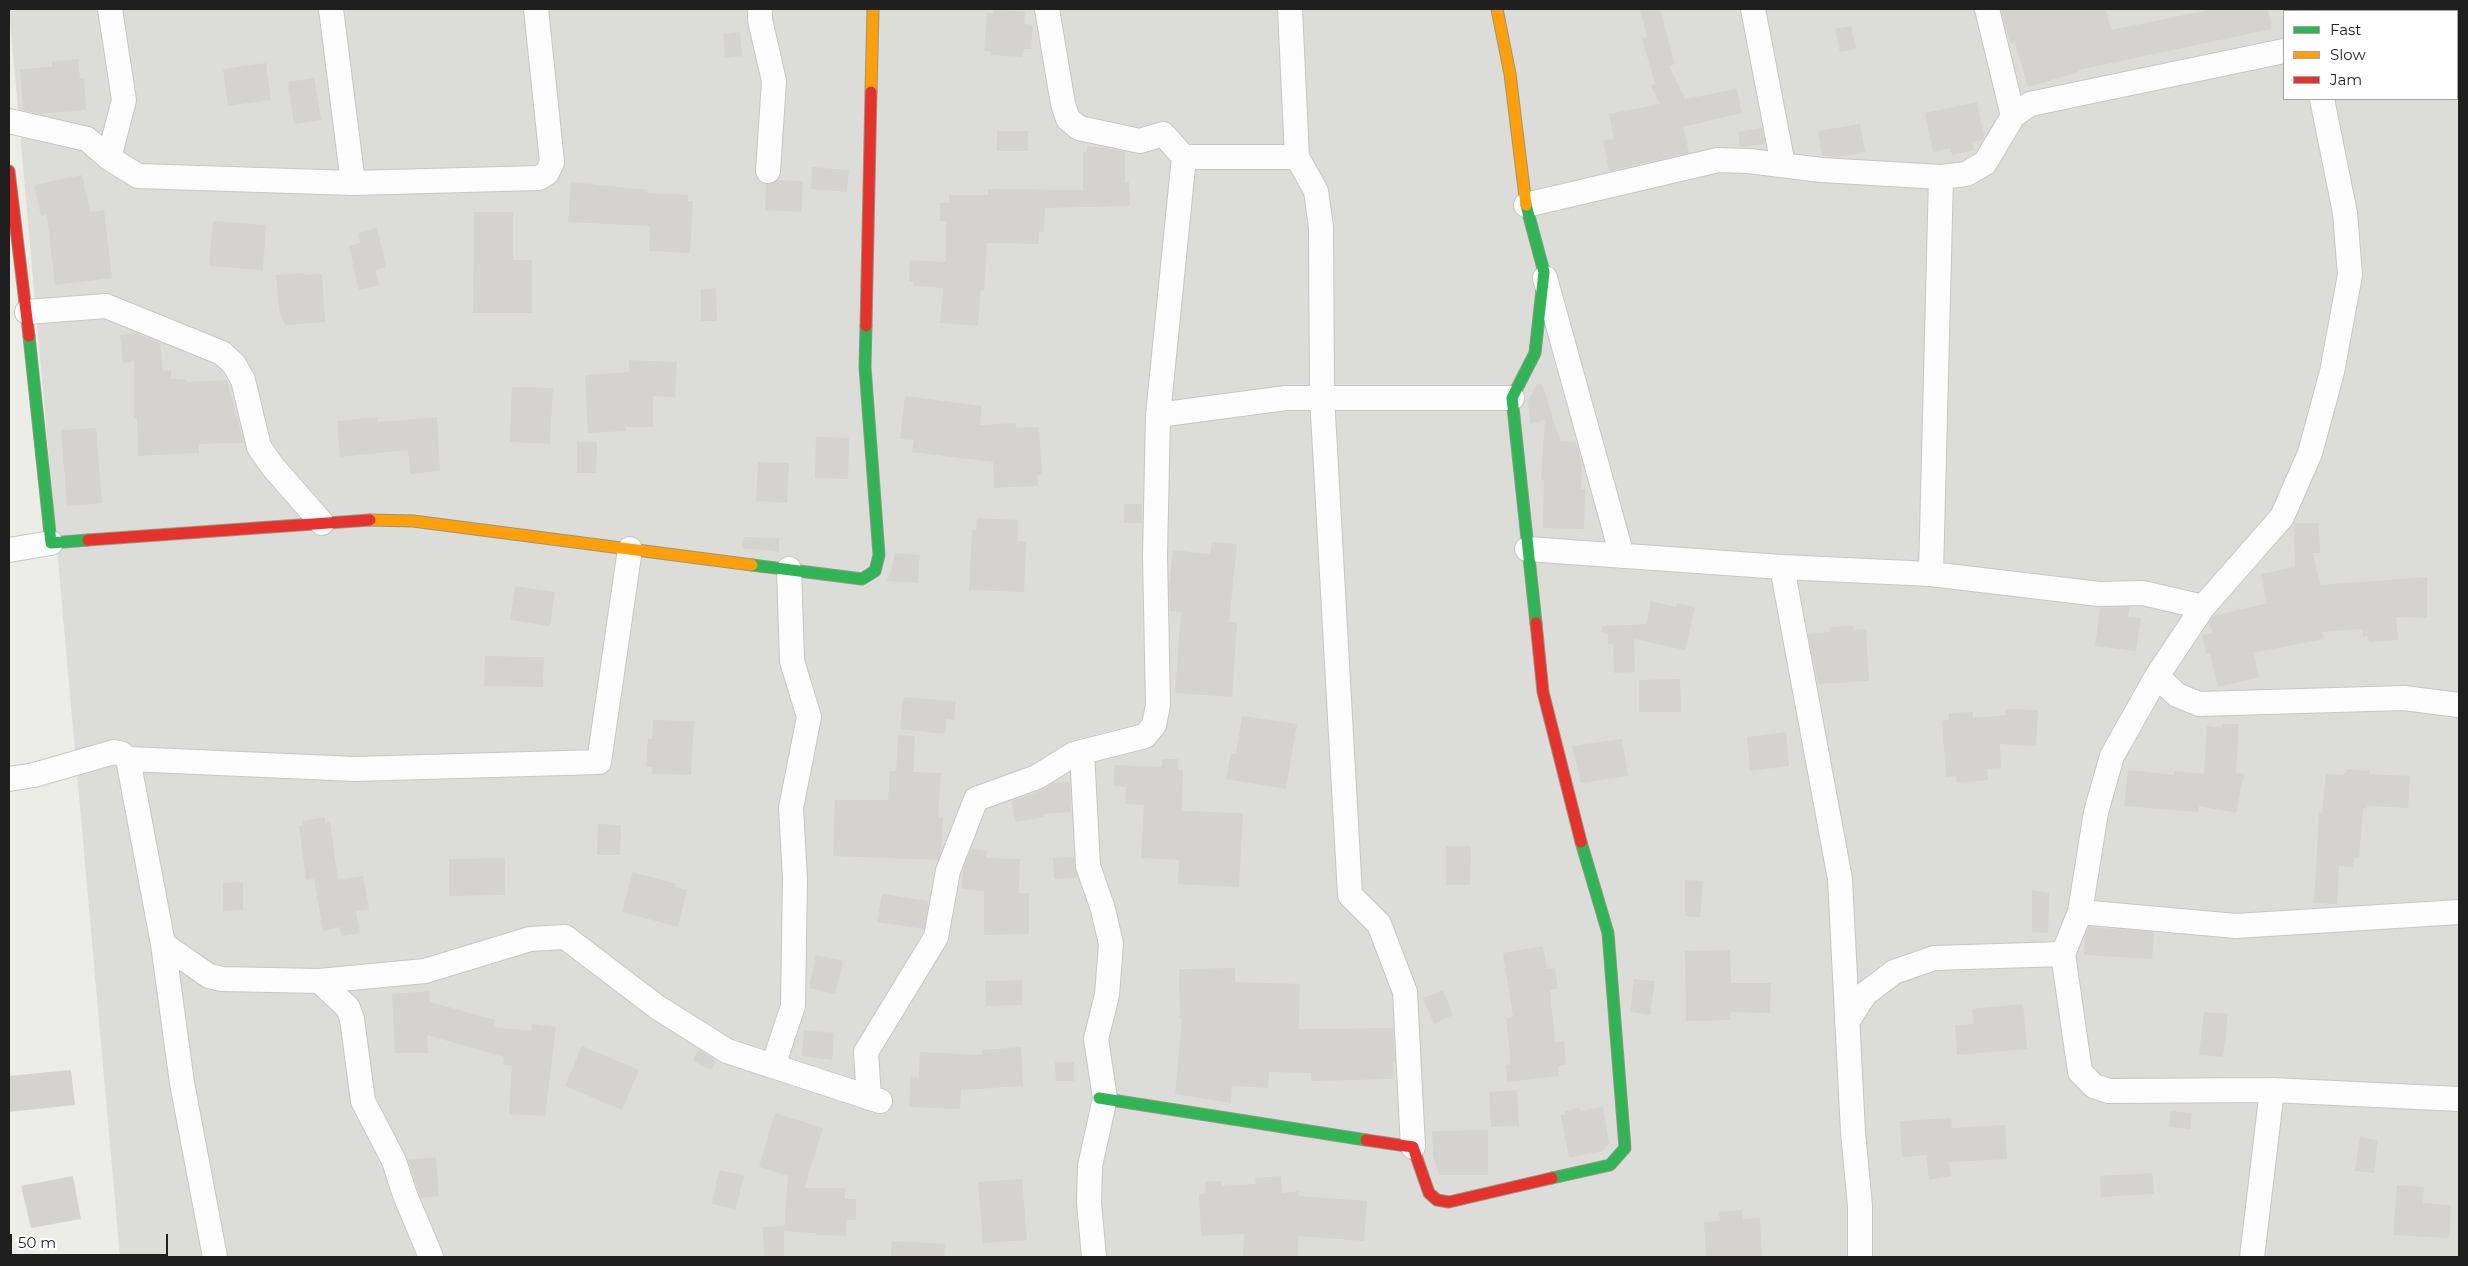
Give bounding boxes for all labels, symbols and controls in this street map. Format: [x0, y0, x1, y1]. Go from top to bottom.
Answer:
legend [2283, 10, 2458, 100]
text: Fast [2330, 20, 2361, 39]
text: Slow [2330, 45, 2366, 64]
text: Jam [2330, 70, 2362, 89]
scale bar [12, 1224, 170, 1256]
text: 50 m [18, 1233, 56, 1252]

